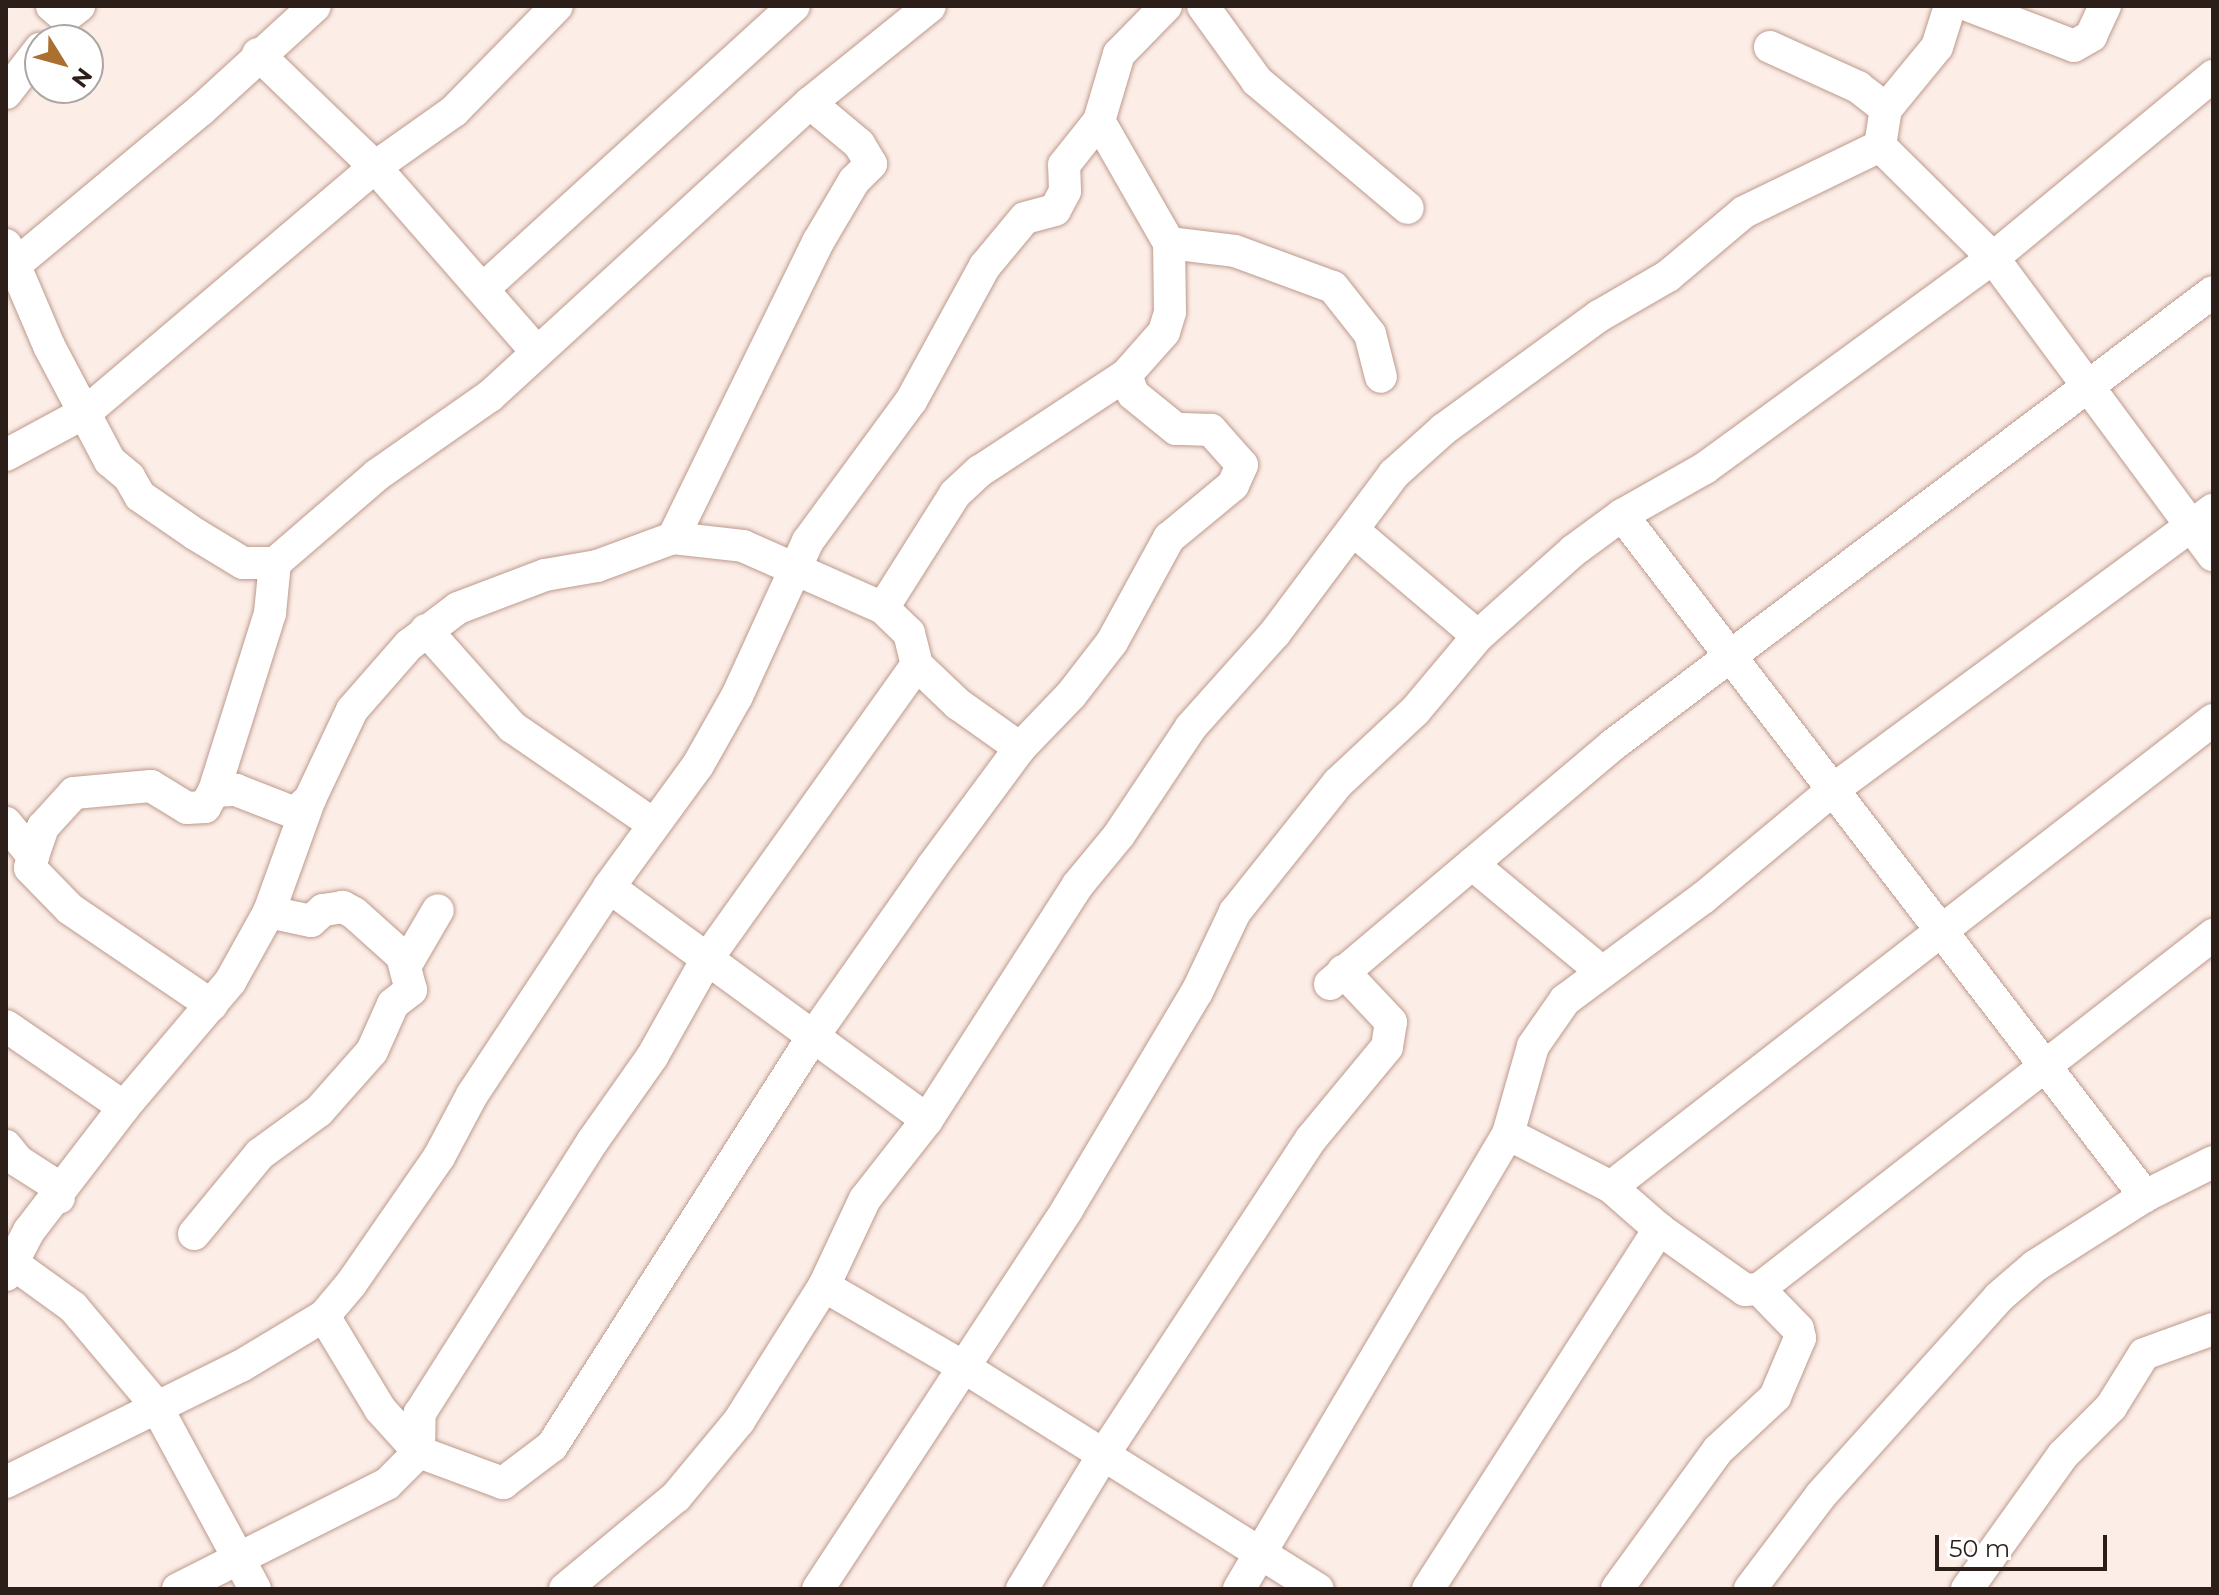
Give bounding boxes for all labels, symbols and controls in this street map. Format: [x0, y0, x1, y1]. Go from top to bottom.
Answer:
north arrow [24, 24, 104, 104]
text: N [66, 62, 98, 93]
scale bar [1939, 1519, 2111, 1569]
text: 50 m [1949, 1534, 2010, 1563]

